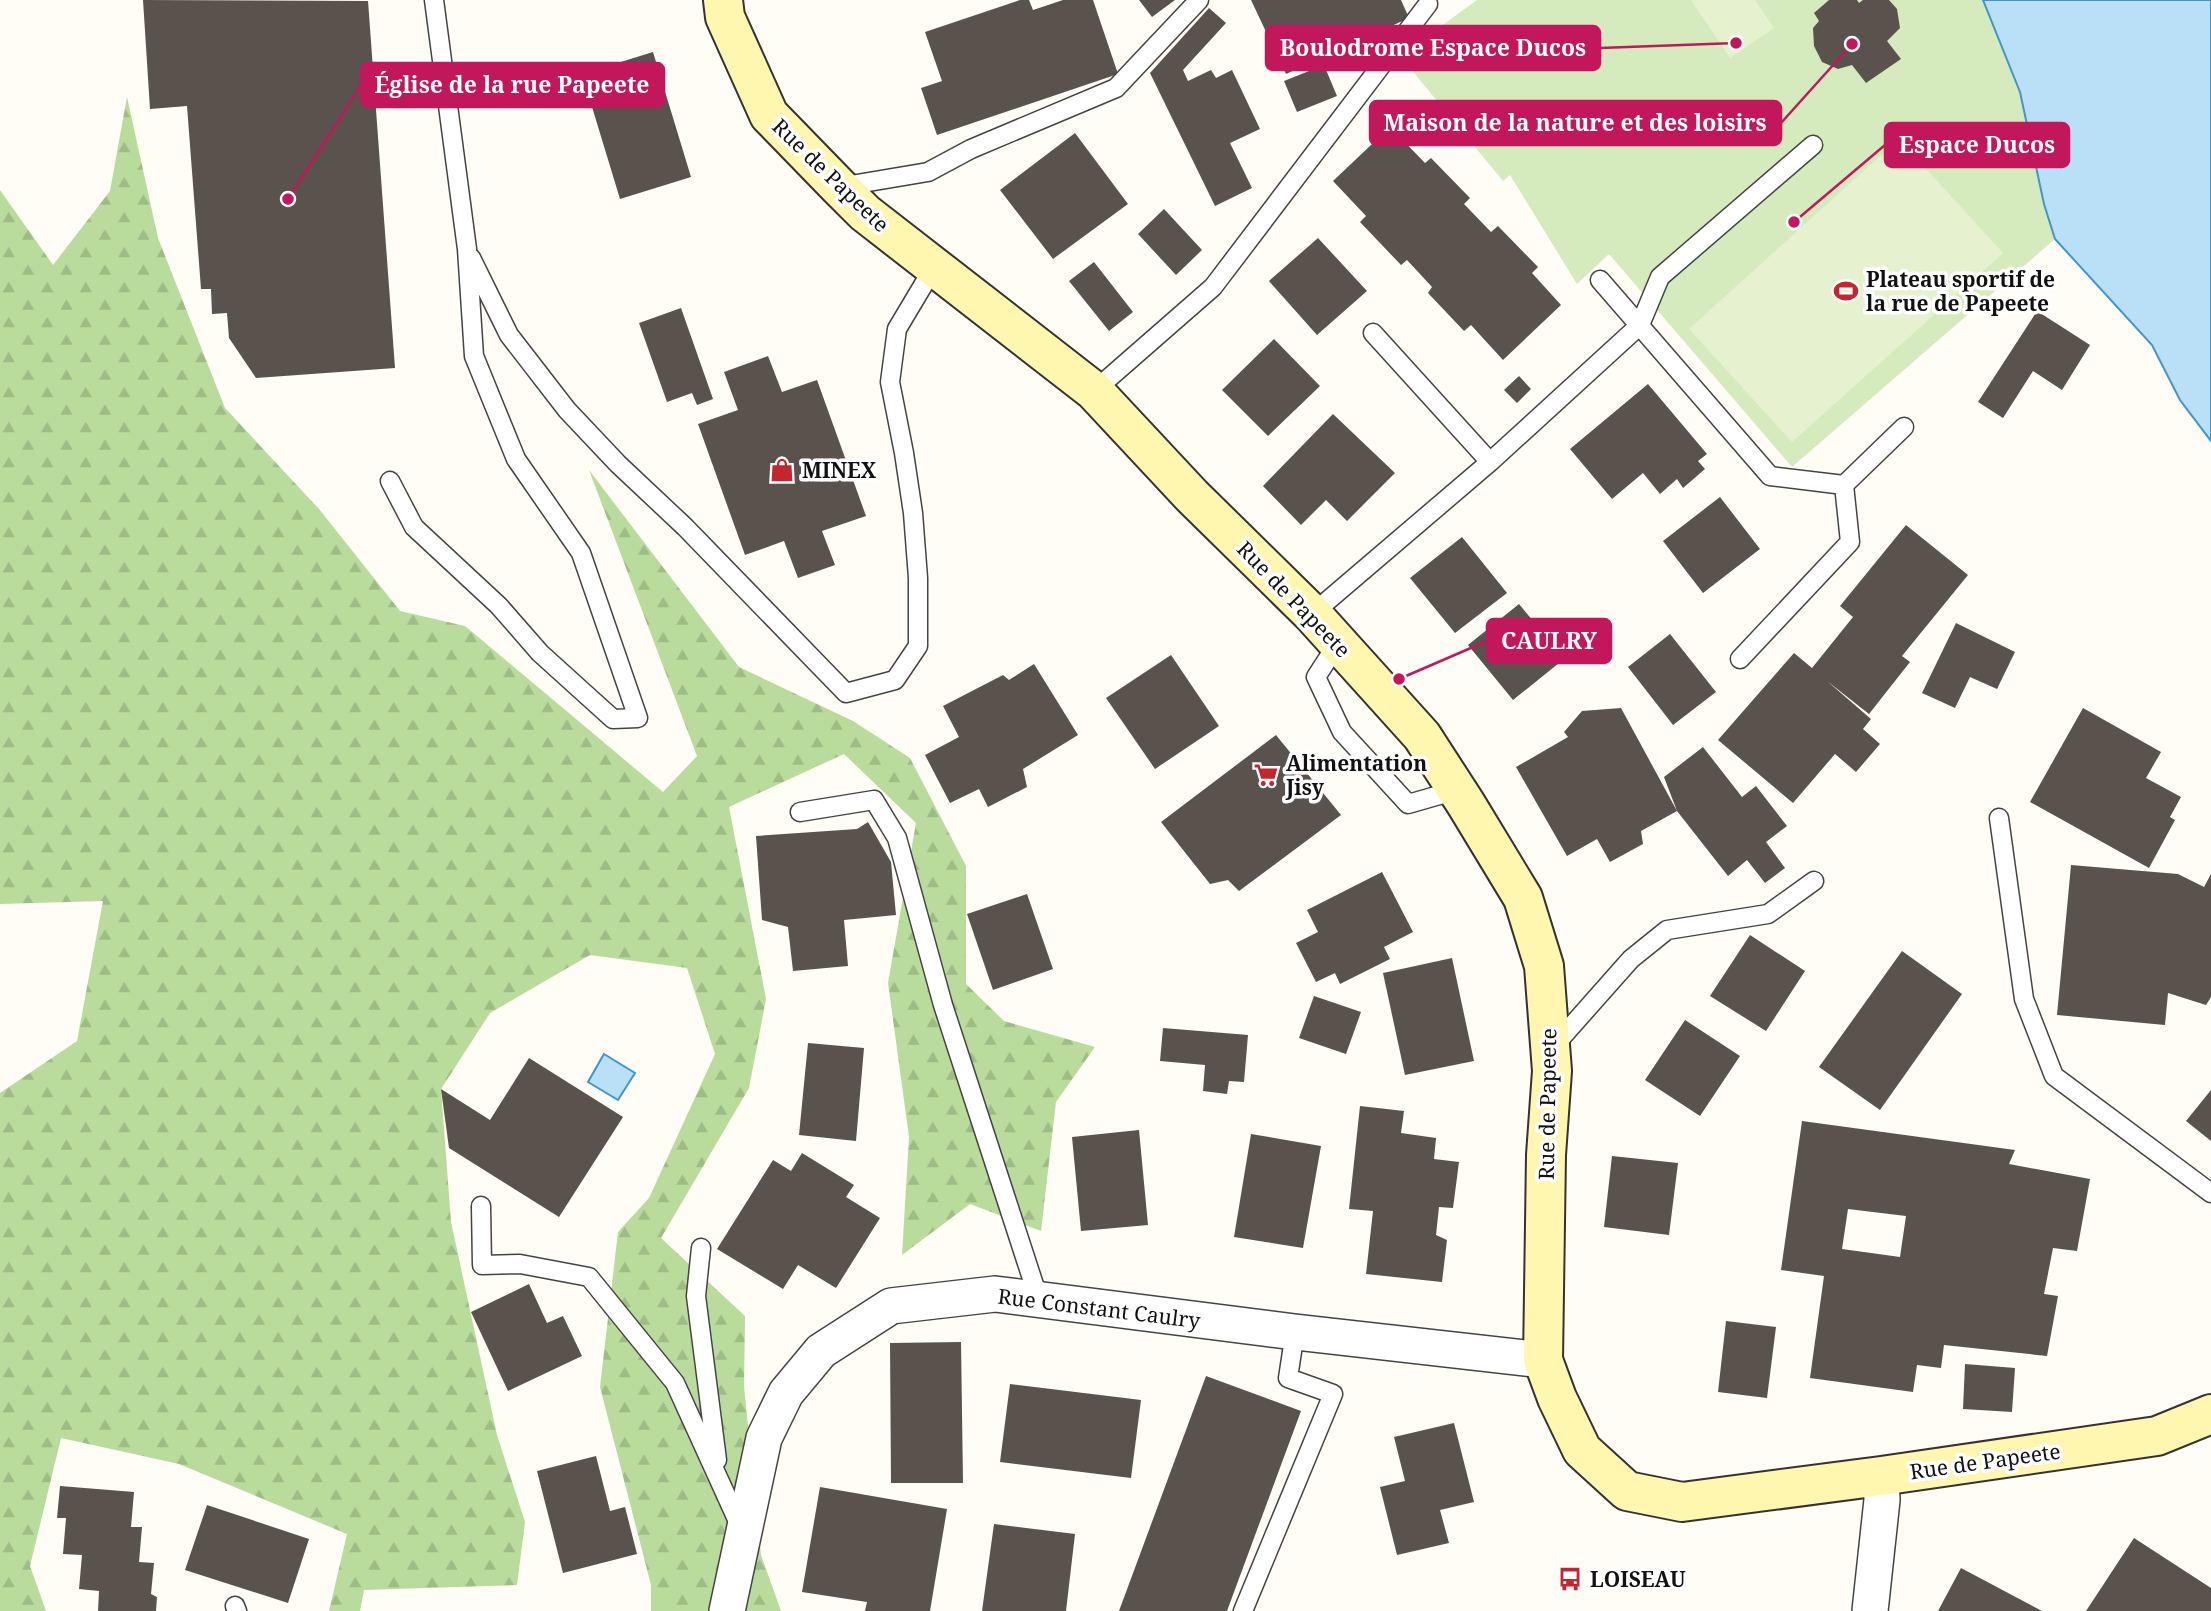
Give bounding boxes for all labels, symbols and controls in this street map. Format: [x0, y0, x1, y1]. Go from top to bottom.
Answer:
callout: Boulodrome Espace Ducos [1266, 26, 1600, 70]
text: Boulodrome Espace Ducos [1280, 31, 1586, 63]
callout: Église de la rue Papeete [361, 63, 664, 107]
text: Église de la rue Papeete [375, 68, 649, 100]
callout: Maison de la nature et des loisirs [1370, 101, 1781, 145]
text: Maison de la nature et des loisirs [1383, 106, 1767, 138]
street label: Rue de Papeete [767, 112, 895, 238]
callout: Espace Ducos [1885, 123, 2069, 167]
text: Espace Ducos [1899, 128, 2055, 160]
place label: Plateau sportif de la rue de Papeete [1866, 265, 2055, 317]
sports icon: Plateau sportif de la rue de Papeete [1832, 277, 1860, 305]
shop icon: MINEX [768, 456, 796, 484]
place label: MINEX [802, 456, 877, 484]
street label: Rue de Papeete [1231, 535, 1357, 663]
callout: CAULRY [1487, 619, 1611, 663]
text: CAULRY [1501, 624, 1597, 656]
place label: Alimentation Jisy [1285, 749, 1427, 801]
supermarket icon: Alimentation Jisy [1252, 761, 1280, 789]
street label: Rue de Papeete [1532, 1028, 1562, 1180]
street label: Rue Constant Caulry [996, 1282, 1202, 1334]
street label: Rue de Papeete [1908, 1437, 2062, 1485]
bus stop icon: LOISEAU [1556, 1565, 1584, 1593]
place label: LOISEAU [1590, 1565, 1686, 1593]

